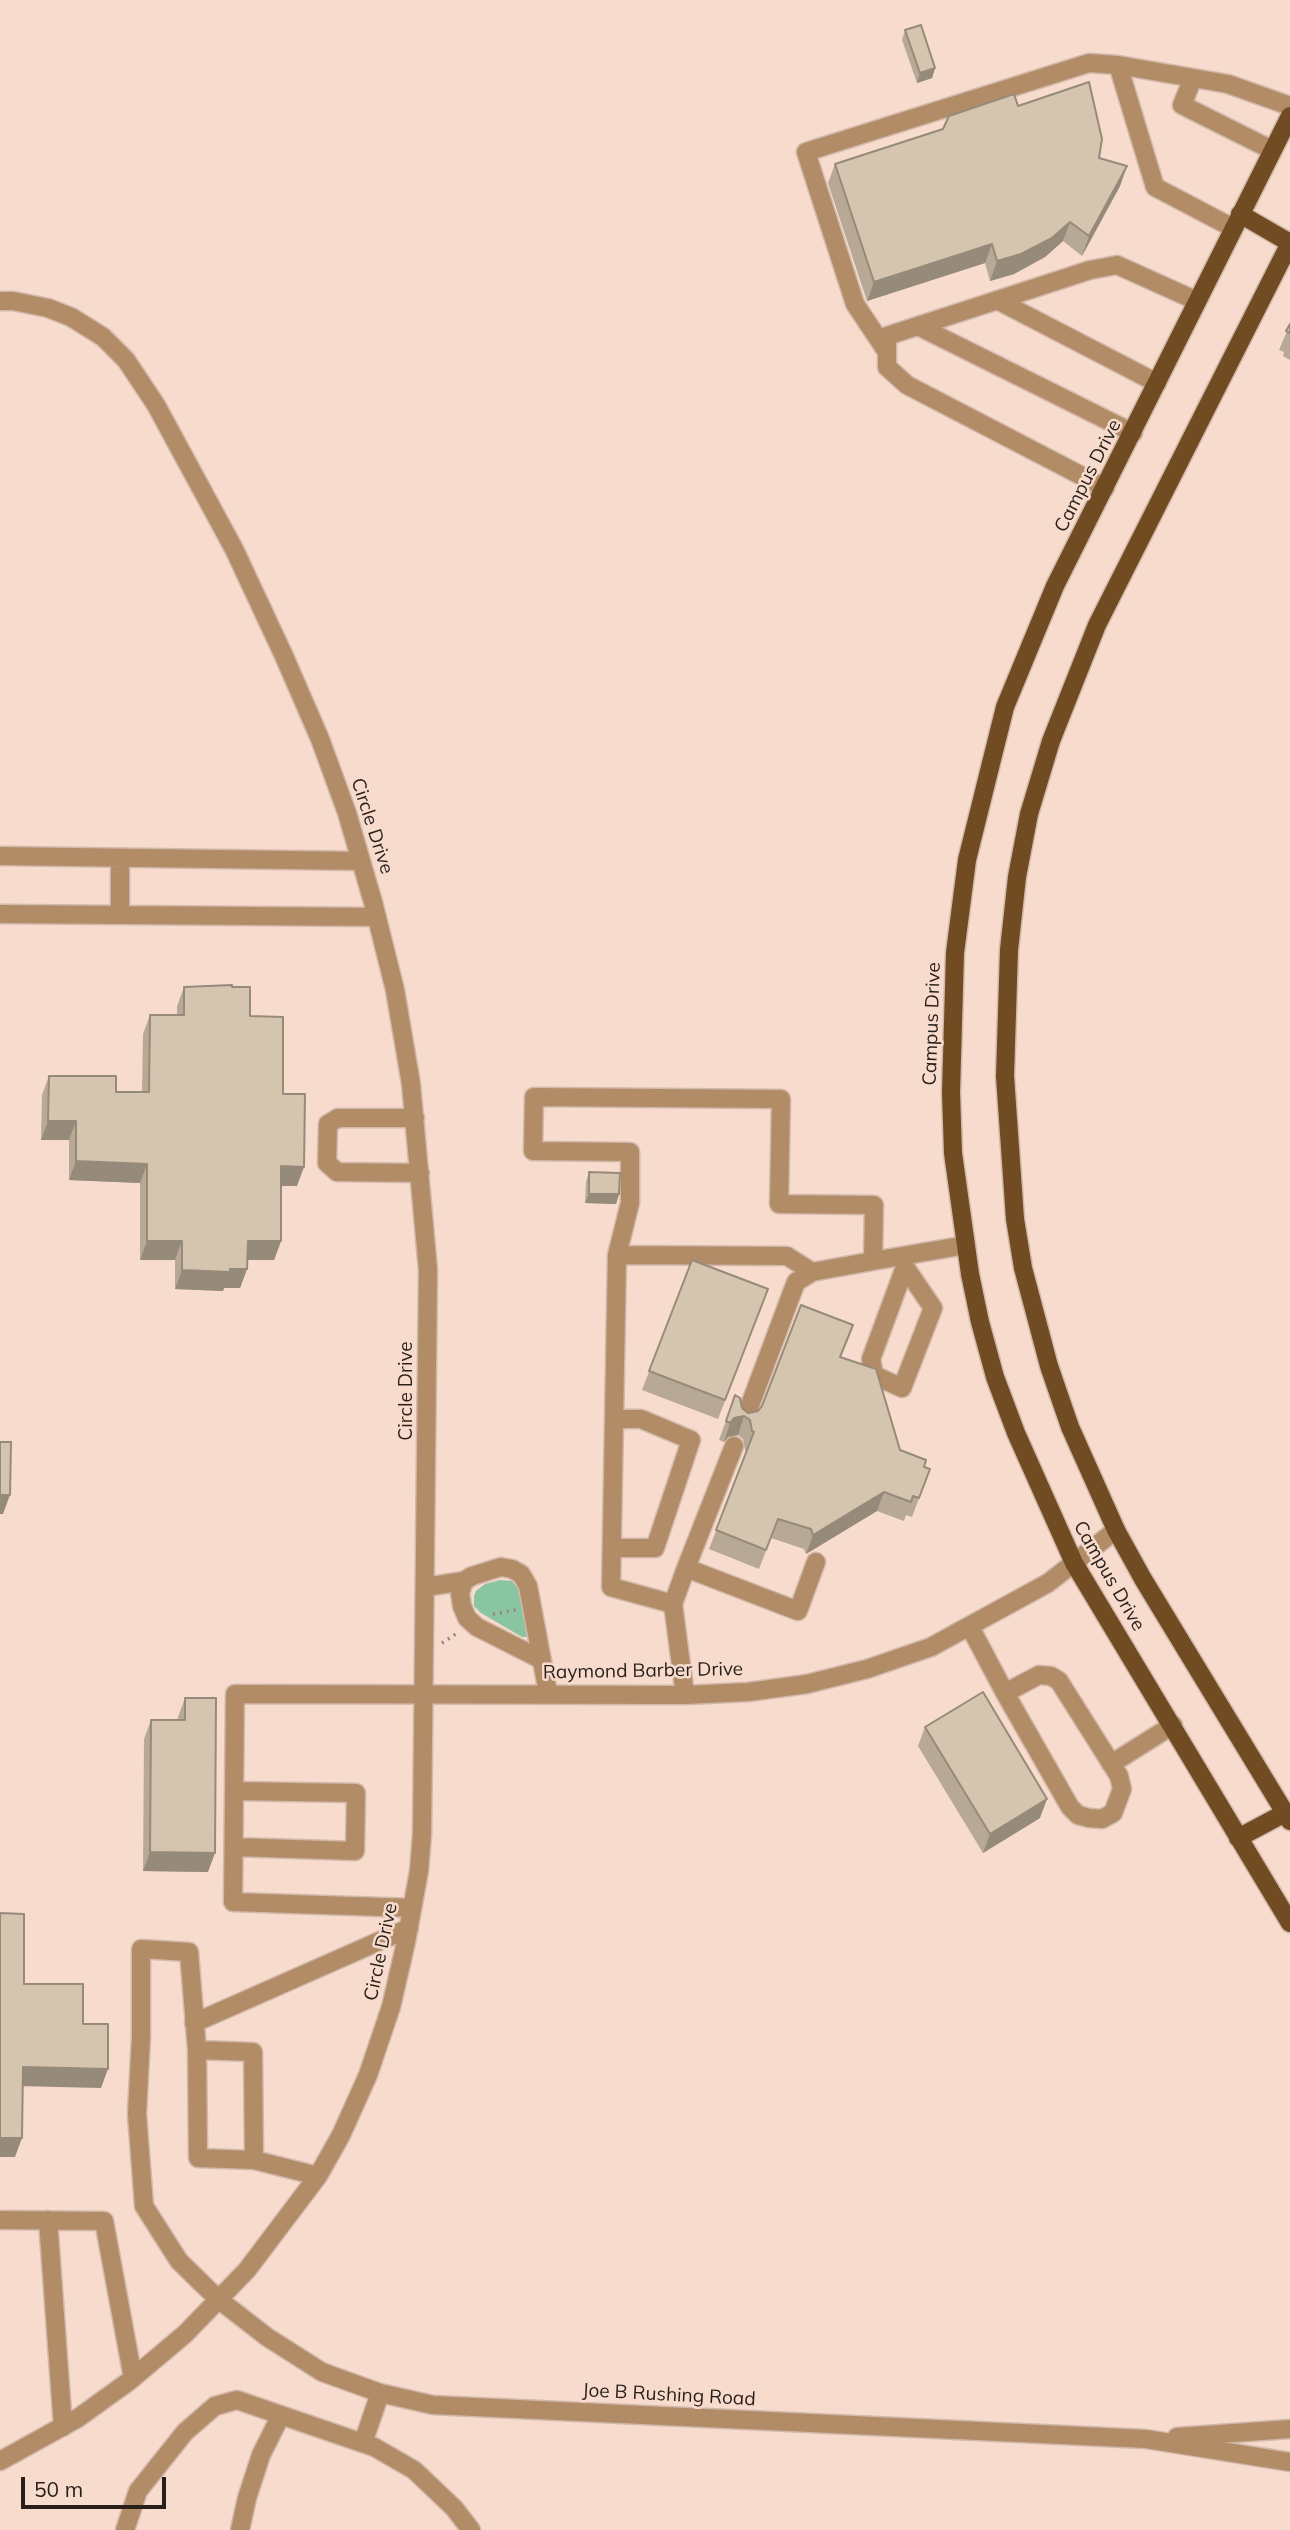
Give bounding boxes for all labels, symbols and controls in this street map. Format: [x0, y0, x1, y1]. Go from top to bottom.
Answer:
street label: Campus Drive [1050, 416, 1126, 536]
street label: Circle Drive [346, 775, 398, 877]
street label: Campus Drive [918, 962, 946, 1086]
street label: Circle Drive [395, 1341, 417, 1441]
street label: Campus Drive [1068, 1517, 1150, 1635]
street label: Raymond Barber Drive [543, 1658, 743, 1684]
street label: Circle Drive [360, 1901, 402, 2003]
street label: Joe B Rushing Road [582, 2379, 756, 2411]
scale bar [24, 2464, 170, 2508]
text: 50 m [34, 2476, 83, 2502]

